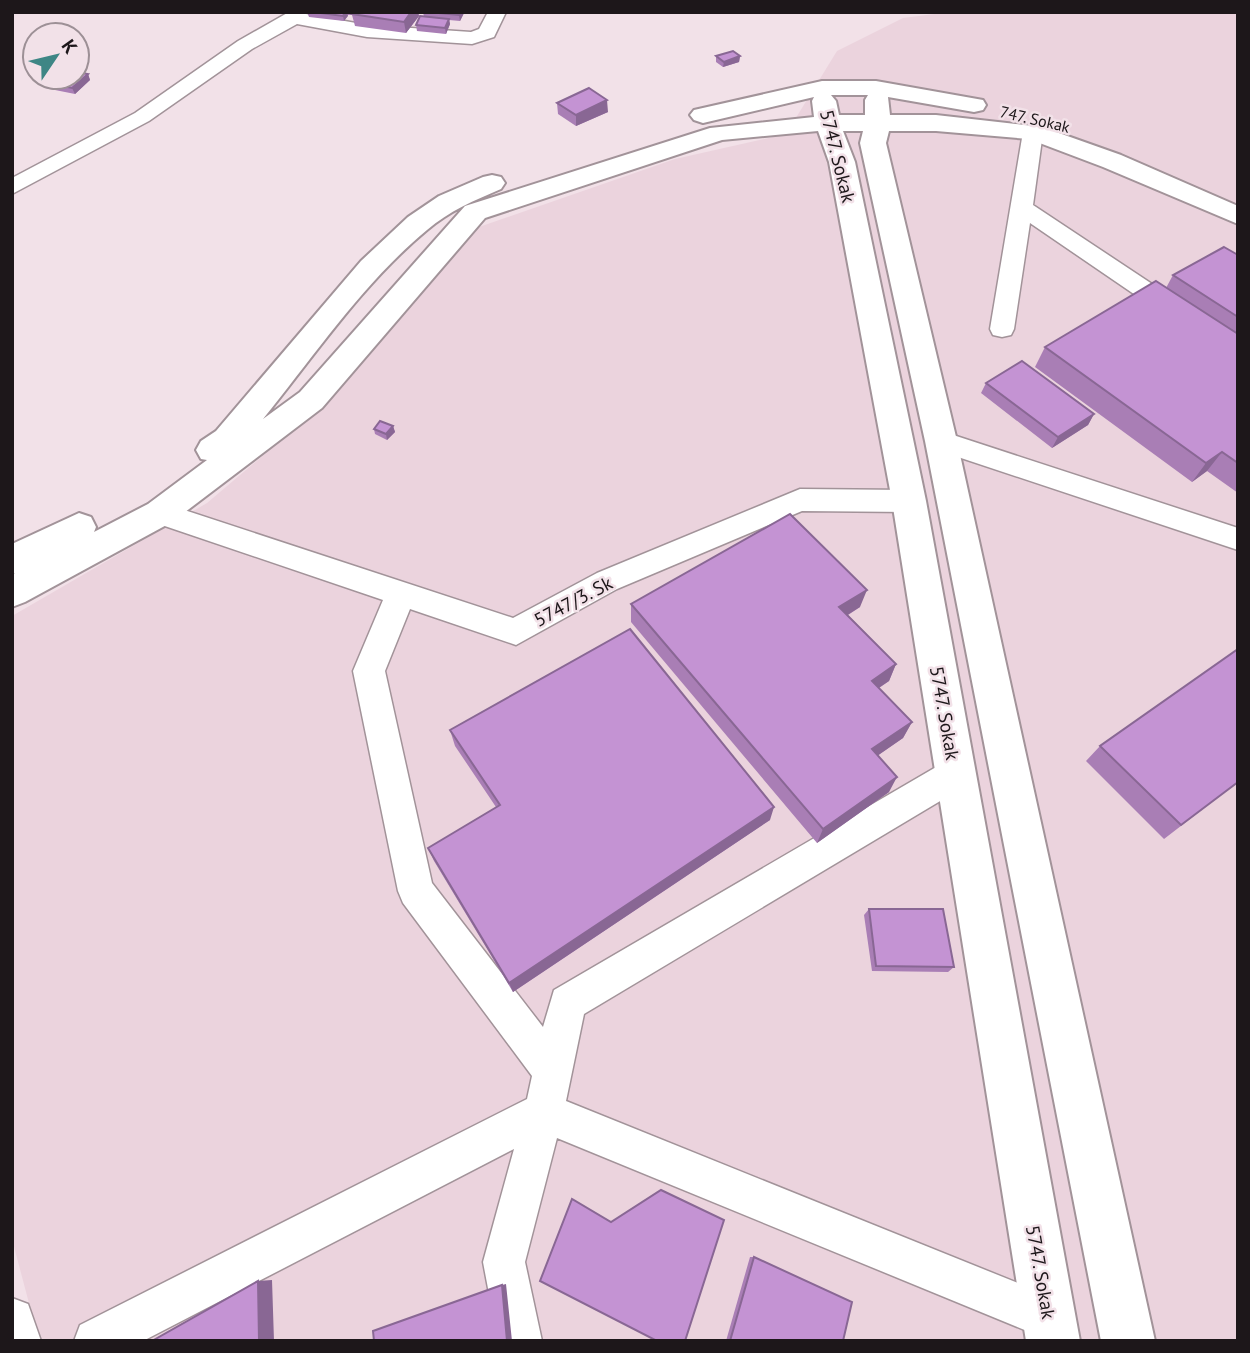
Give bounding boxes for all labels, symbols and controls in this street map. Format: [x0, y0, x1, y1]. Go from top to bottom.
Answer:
north arrow [21, 21, 91, 91]
text: K [57, 35, 83, 58]
street label: 747. Sokak [998, 101, 1072, 137]
street label: 5747. Sokak [815, 107, 861, 205]
street label: 5747/3. Sk [530, 570, 616, 632]
street label: 5747. Sokak [925, 664, 965, 762]
street label: 5747. Sokak [1021, 1223, 1061, 1321]

